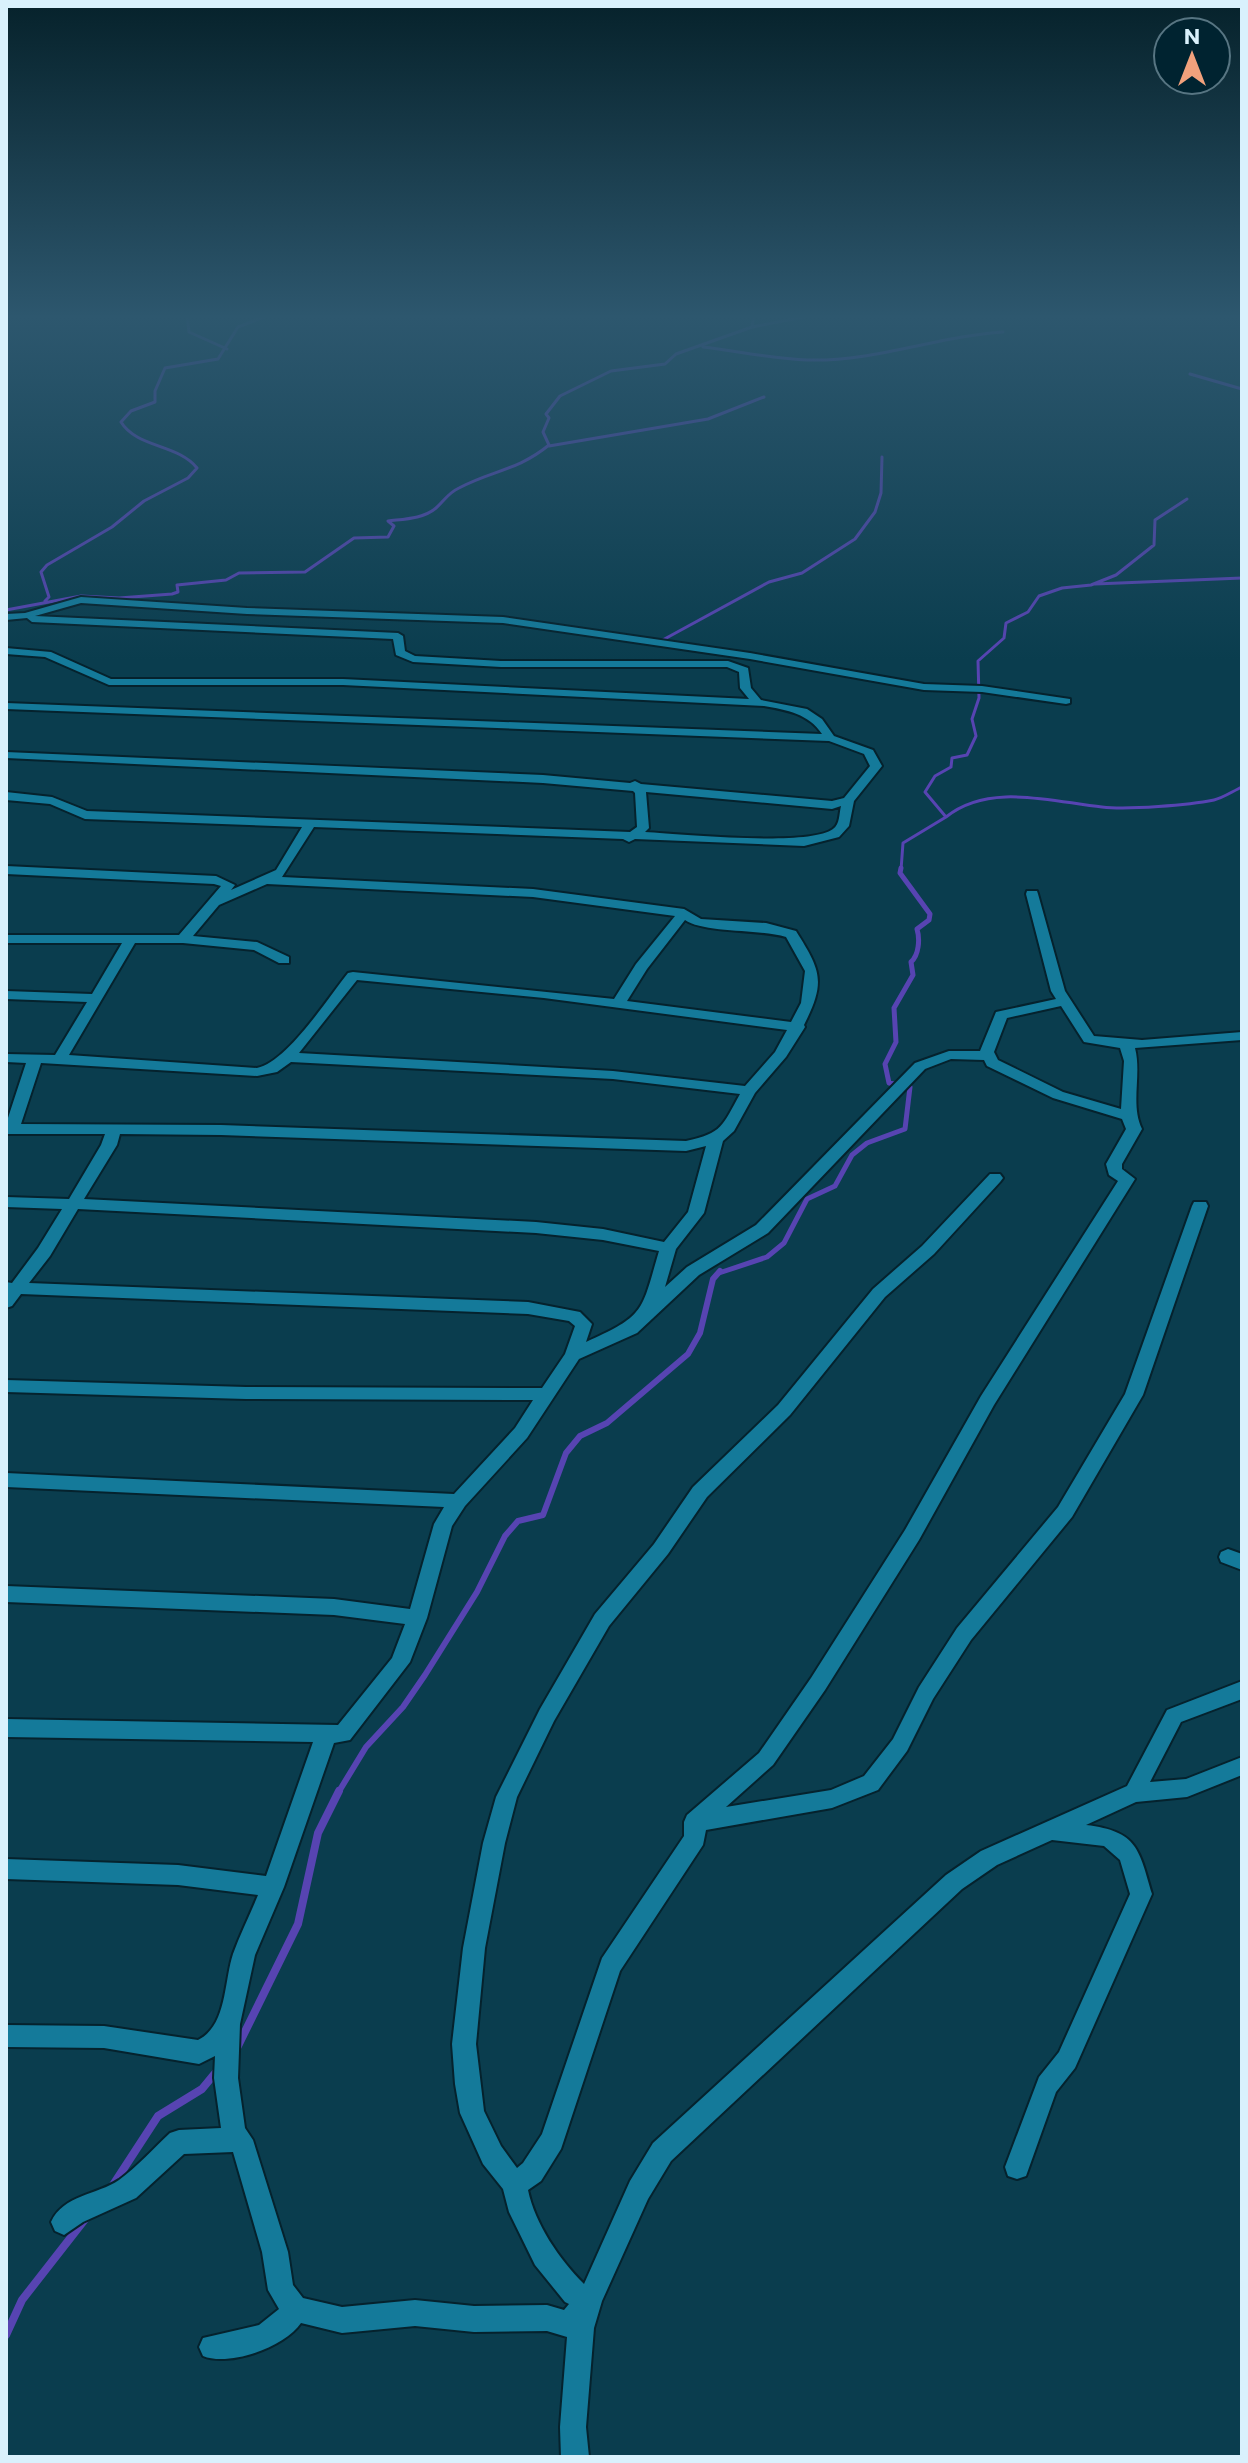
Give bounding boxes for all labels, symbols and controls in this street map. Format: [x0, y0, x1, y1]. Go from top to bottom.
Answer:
north arrow [1152, 16, 1232, 96]
text: N [1184, 22, 1200, 49]

